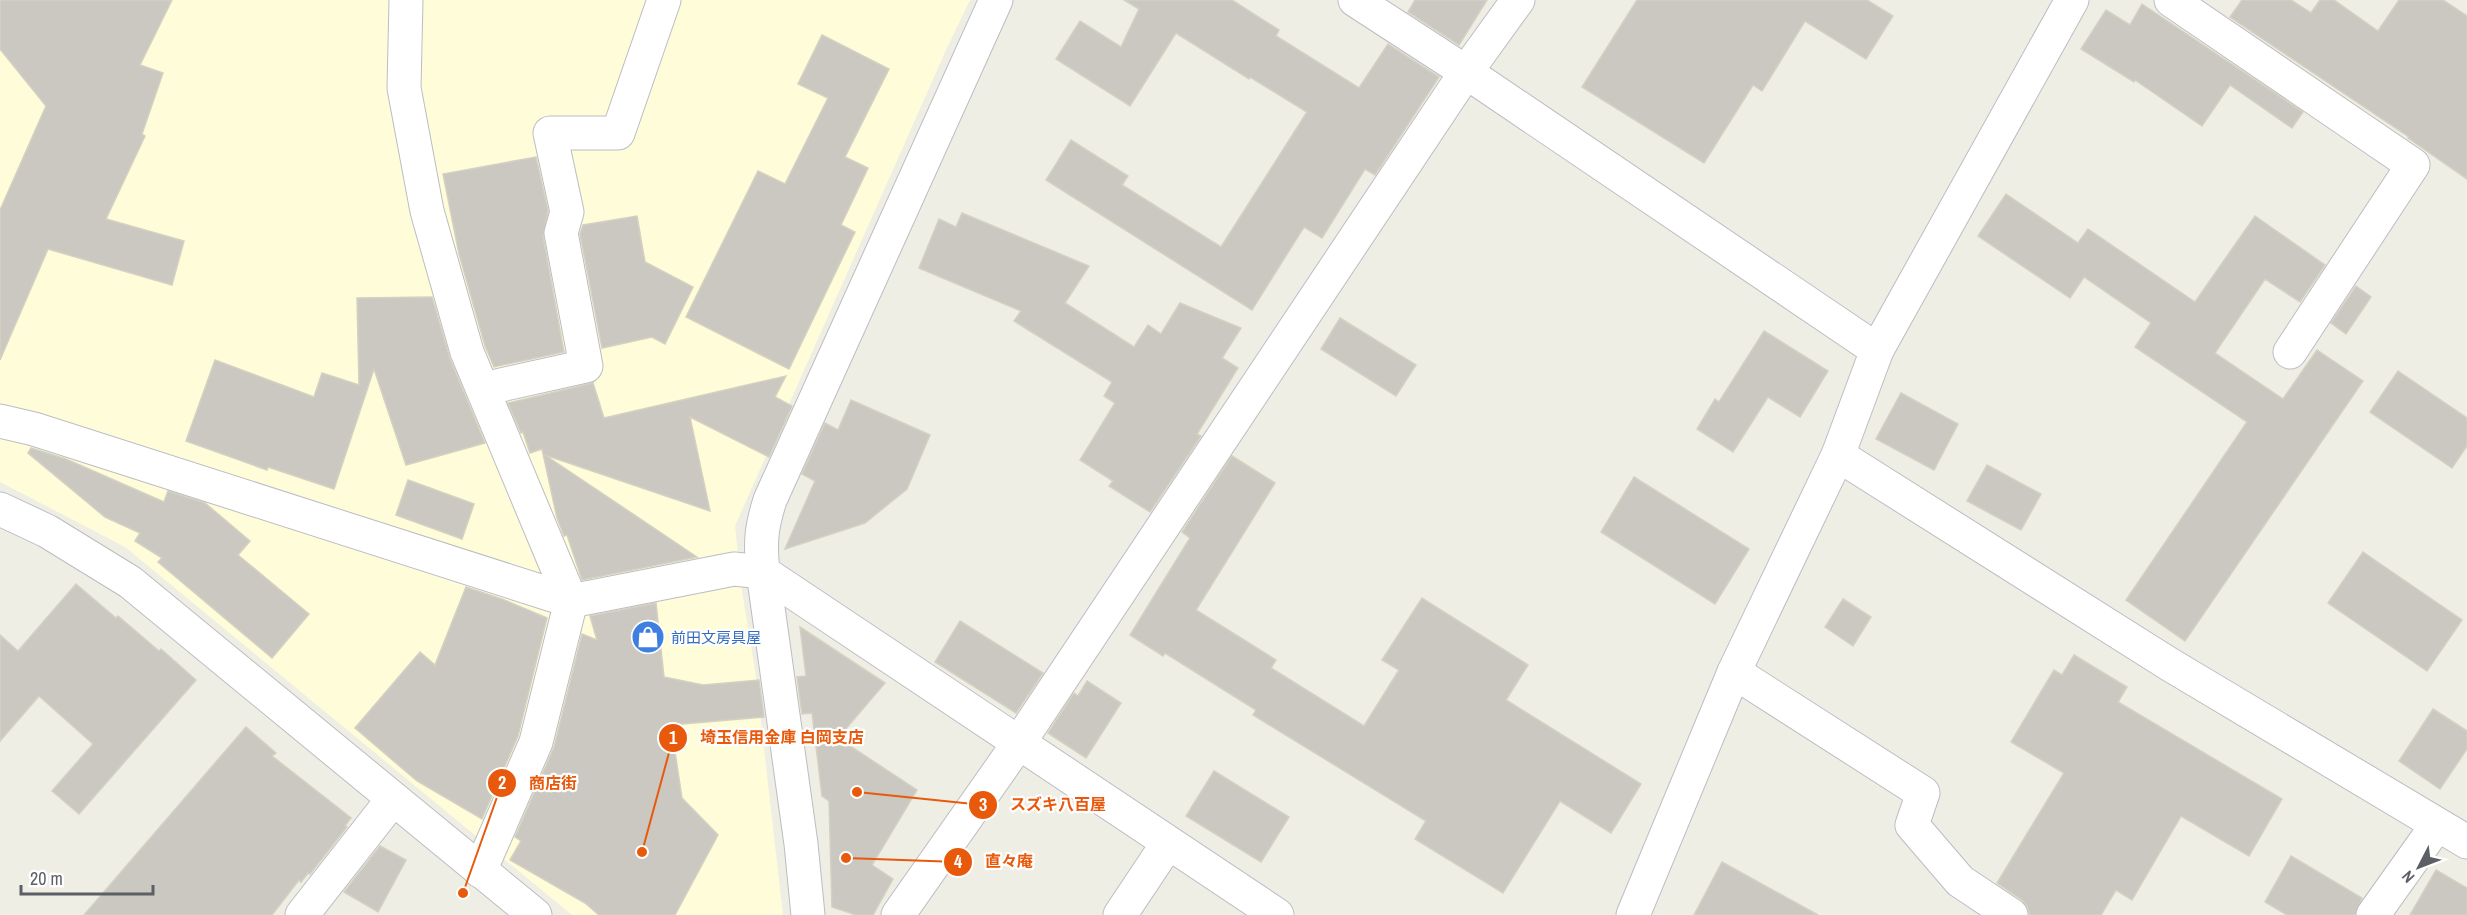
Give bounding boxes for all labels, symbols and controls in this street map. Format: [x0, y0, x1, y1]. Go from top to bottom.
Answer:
shop icon: 前田文房具屋 [630, 619, 666, 655]
place label: 前田文房具屋 [671, 627, 761, 648]
callout: 埼玉信用金庫 白岡支店 [658, 721, 876, 755]
text: 1 [669, 725, 678, 750]
text: 埼玉信用金庫 白岡支店 [700, 726, 864, 748]
callout: 商店街 [487, 766, 589, 800]
text: 2 [498, 770, 506, 795]
text: 商店街 [529, 772, 577, 794]
callout: スズキ八百屋 [968, 788, 1118, 822]
text: 3 [979, 792, 987, 817]
text: スズキ八百屋 [1010, 793, 1106, 815]
north arrow [2389, 837, 2449, 897]
callout: 直々庵 [943, 845, 1045, 879]
text: 4 [954, 849, 963, 874]
text: 直々庵 [985, 850, 1033, 872]
scale bar [21, 858, 153, 896]
text: 20 m [30, 866, 63, 891]
text: N [2397, 866, 2419, 888]

